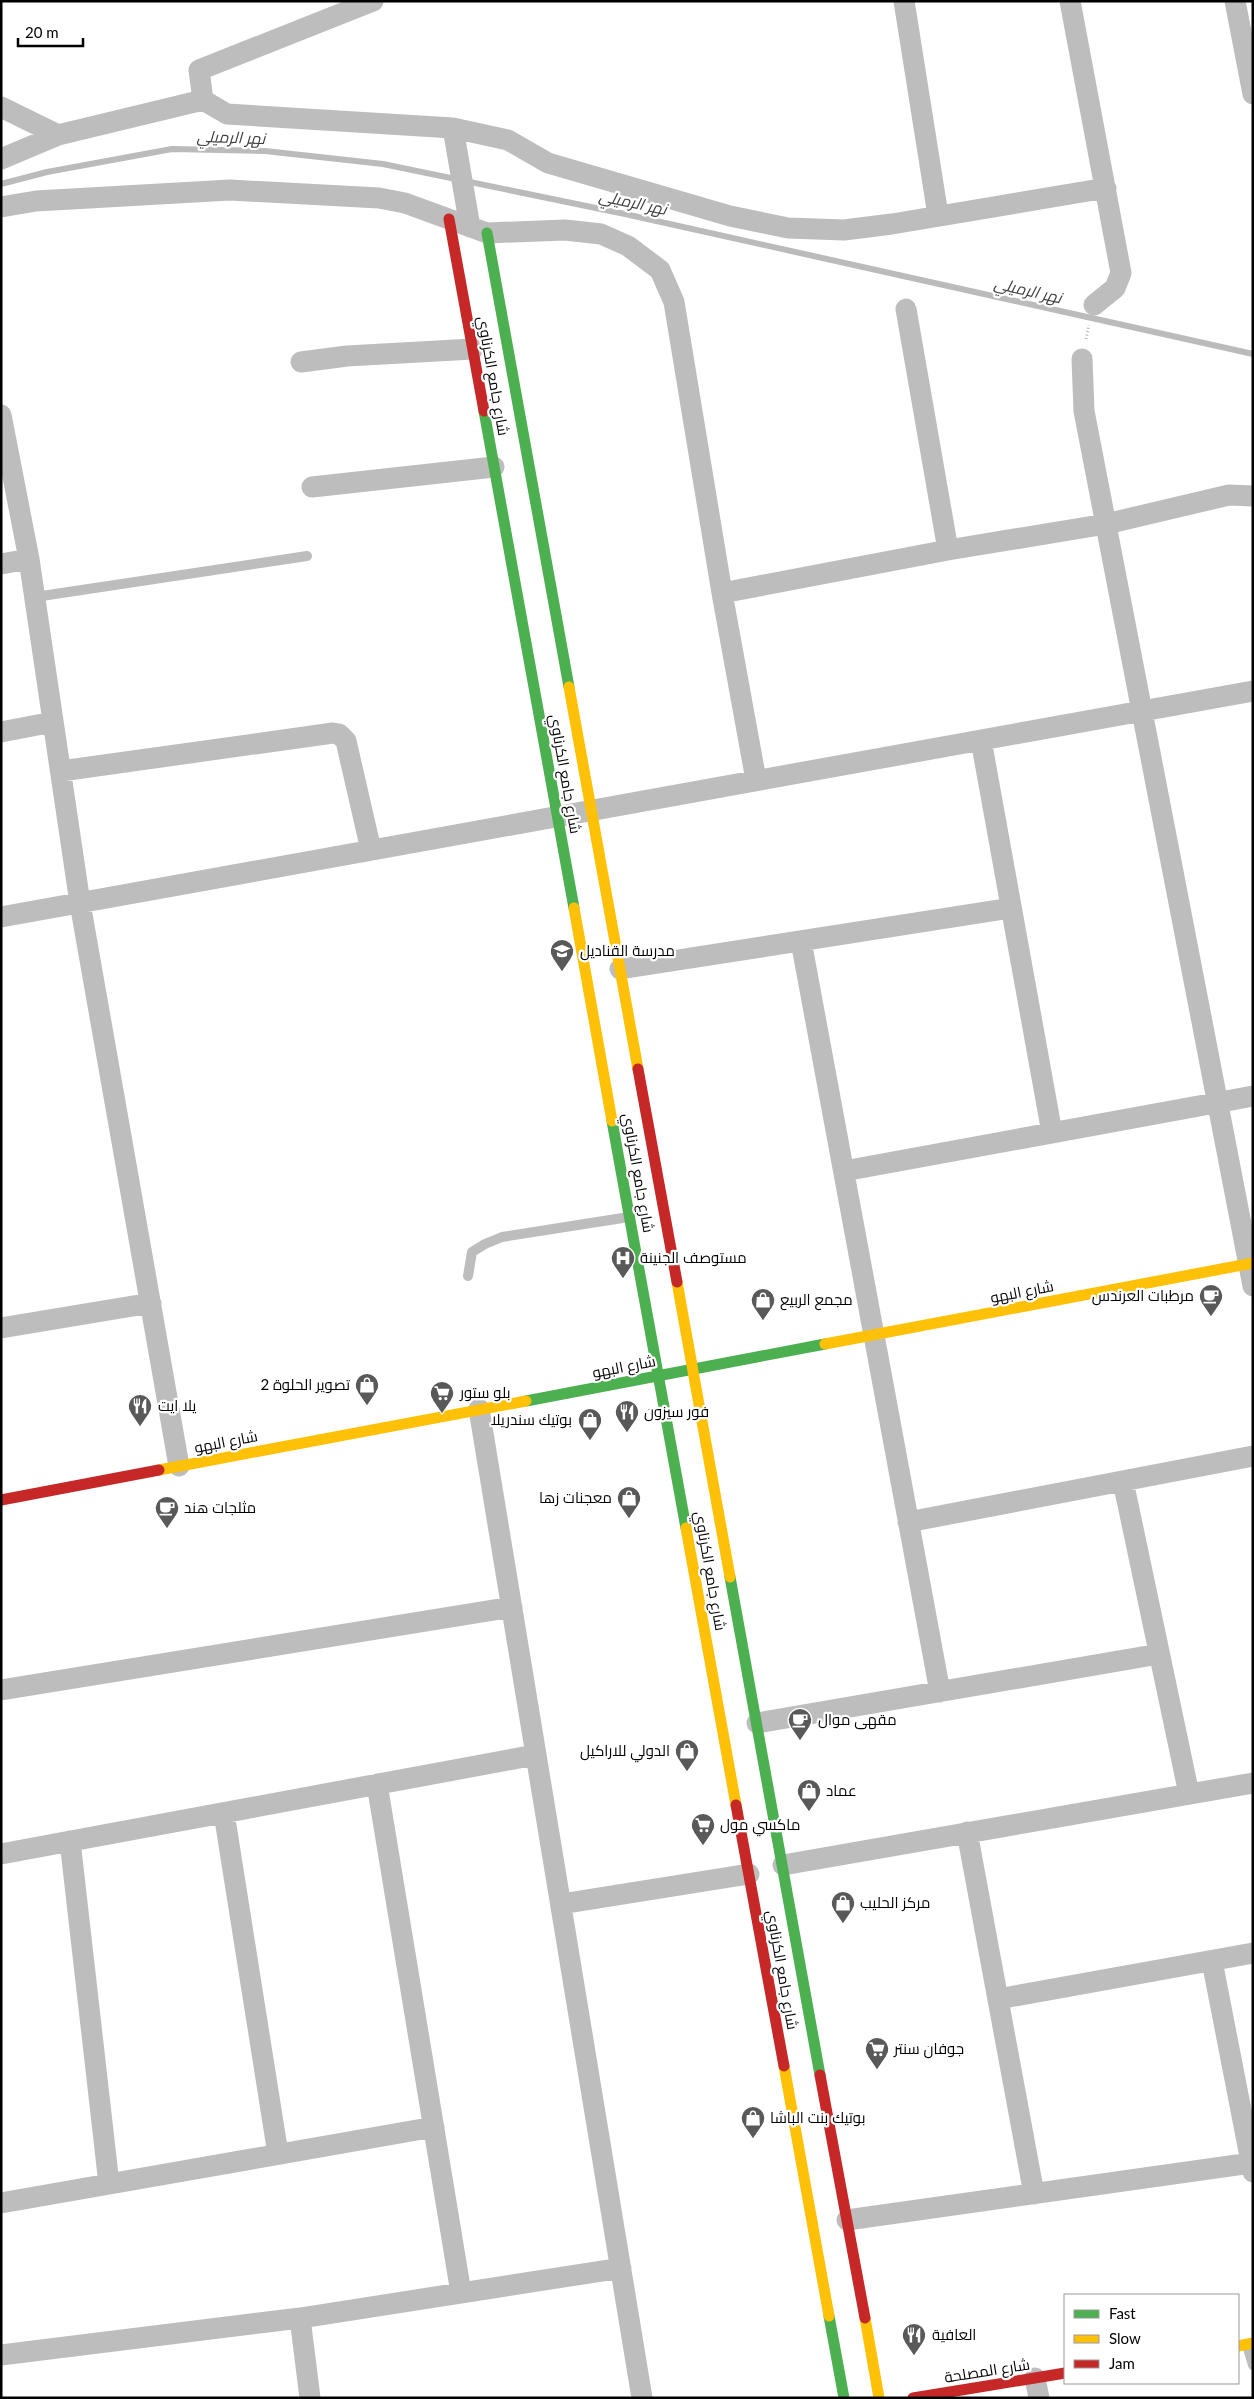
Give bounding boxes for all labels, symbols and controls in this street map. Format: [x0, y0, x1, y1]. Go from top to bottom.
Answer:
scale bar [18, 15, 82, 47]
text: 20 m [25, 23, 59, 41]
water label: نهر الرميلي [196, 126, 267, 151]
water label: نهر الرميلي [597, 185, 670, 222]
water label: نهر الرميلي [992, 273, 1065, 311]
street label: شارع جامع الكرناوي [471, 315, 513, 438]
street label: شارع جامع الكرناوي [543, 713, 585, 836]
school or university icon: مدرسة القناديل [549, 938, 575, 972]
place label: مدرسة القناديل [580, 941, 675, 961]
street label: شارع جامع الكرناوي [616, 1112, 658, 1235]
hospital icon: مستوصف الجنينة [610, 1245, 636, 1279]
place label: مستوصف الجنينة [640, 1248, 747, 1267]
street label: شارع البهو [989, 1276, 1056, 1309]
cafe icon: مرطبات العرندس [1198, 1283, 1224, 1317]
place label: مرطبات العرندس [1092, 1286, 1194, 1306]
shop icon: مجمع الربيع [750, 1287, 776, 1321]
place label: مجمع الربيع [780, 1290, 853, 1311]
street label: شارع البهو [591, 1351, 658, 1384]
shop icon: تصوير الحلوة 2 [354, 1372, 380, 1406]
place label: تصوير الحلوة 2 [260, 1375, 350, 1394]
supermarket icon: بلو ستور [429, 1380, 455, 1414]
place label: بلو ستور [459, 1383, 511, 1402]
restaurant icon: يلا ايت [127, 1393, 153, 1427]
place label: يلا ايت [158, 1396, 196, 1414]
restaurant icon: فور سيزون [614, 1399, 640, 1433]
place label: فور سيزون [644, 1402, 709, 1422]
shop icon: بوتيك سندريلا [577, 1407, 603, 1441]
place label: بوتيك سندريلا [491, 1410, 572, 1429]
street label: شارع البهو [193, 1426, 260, 1459]
shop icon: معجنات زها [616, 1485, 642, 1519]
place label: معجنات زها [539, 1488, 612, 1507]
cafe icon: مثلجات هند [154, 1495, 180, 1529]
place label: مثلجات هند [184, 1498, 256, 1516]
street label: شارع جامع الكرناوي [688, 1510, 730, 1633]
cafe icon: مقهى موال [787, 1707, 813, 1741]
place label: مقهى موال [818, 1710, 897, 1730]
shop icon: الدولي للاراكيل [674, 1738, 700, 1772]
place label: الدولي للاراكيل [580, 1741, 670, 1763]
shop icon: عماد [796, 1778, 822, 1812]
place label: عماد [826, 1781, 857, 1799]
supermarket icon: ماكسي مول [690, 1812, 716, 1846]
place label: ماكسي مول [720, 1815, 800, 1837]
shop icon: مركز الحليب [830, 1890, 856, 1924]
place label: مركز الحليب [860, 1893, 930, 1912]
street label: شارع جامع الكرناوي [760, 1909, 802, 2032]
supermarket icon: جوفان سنتر [864, 2036, 890, 2070]
place label: جوفان سنتر [893, 2039, 964, 2059]
shop icon: بوتيك بنت الباشا [740, 2105, 766, 2139]
place label: بوتيك بنت الباشا [770, 2108, 866, 2127]
legend [1064, 2294, 1239, 2384]
text: Fast [1109, 2304, 1136, 2322]
restaurant icon: العافية [901, 2322, 927, 2356]
place label: العافية [932, 2325, 976, 2343]
text: Slow [1109, 2329, 1141, 2347]
street label: شارع المصلحة [943, 2354, 1031, 2389]
text: Jam [1109, 2354, 1135, 2372]

